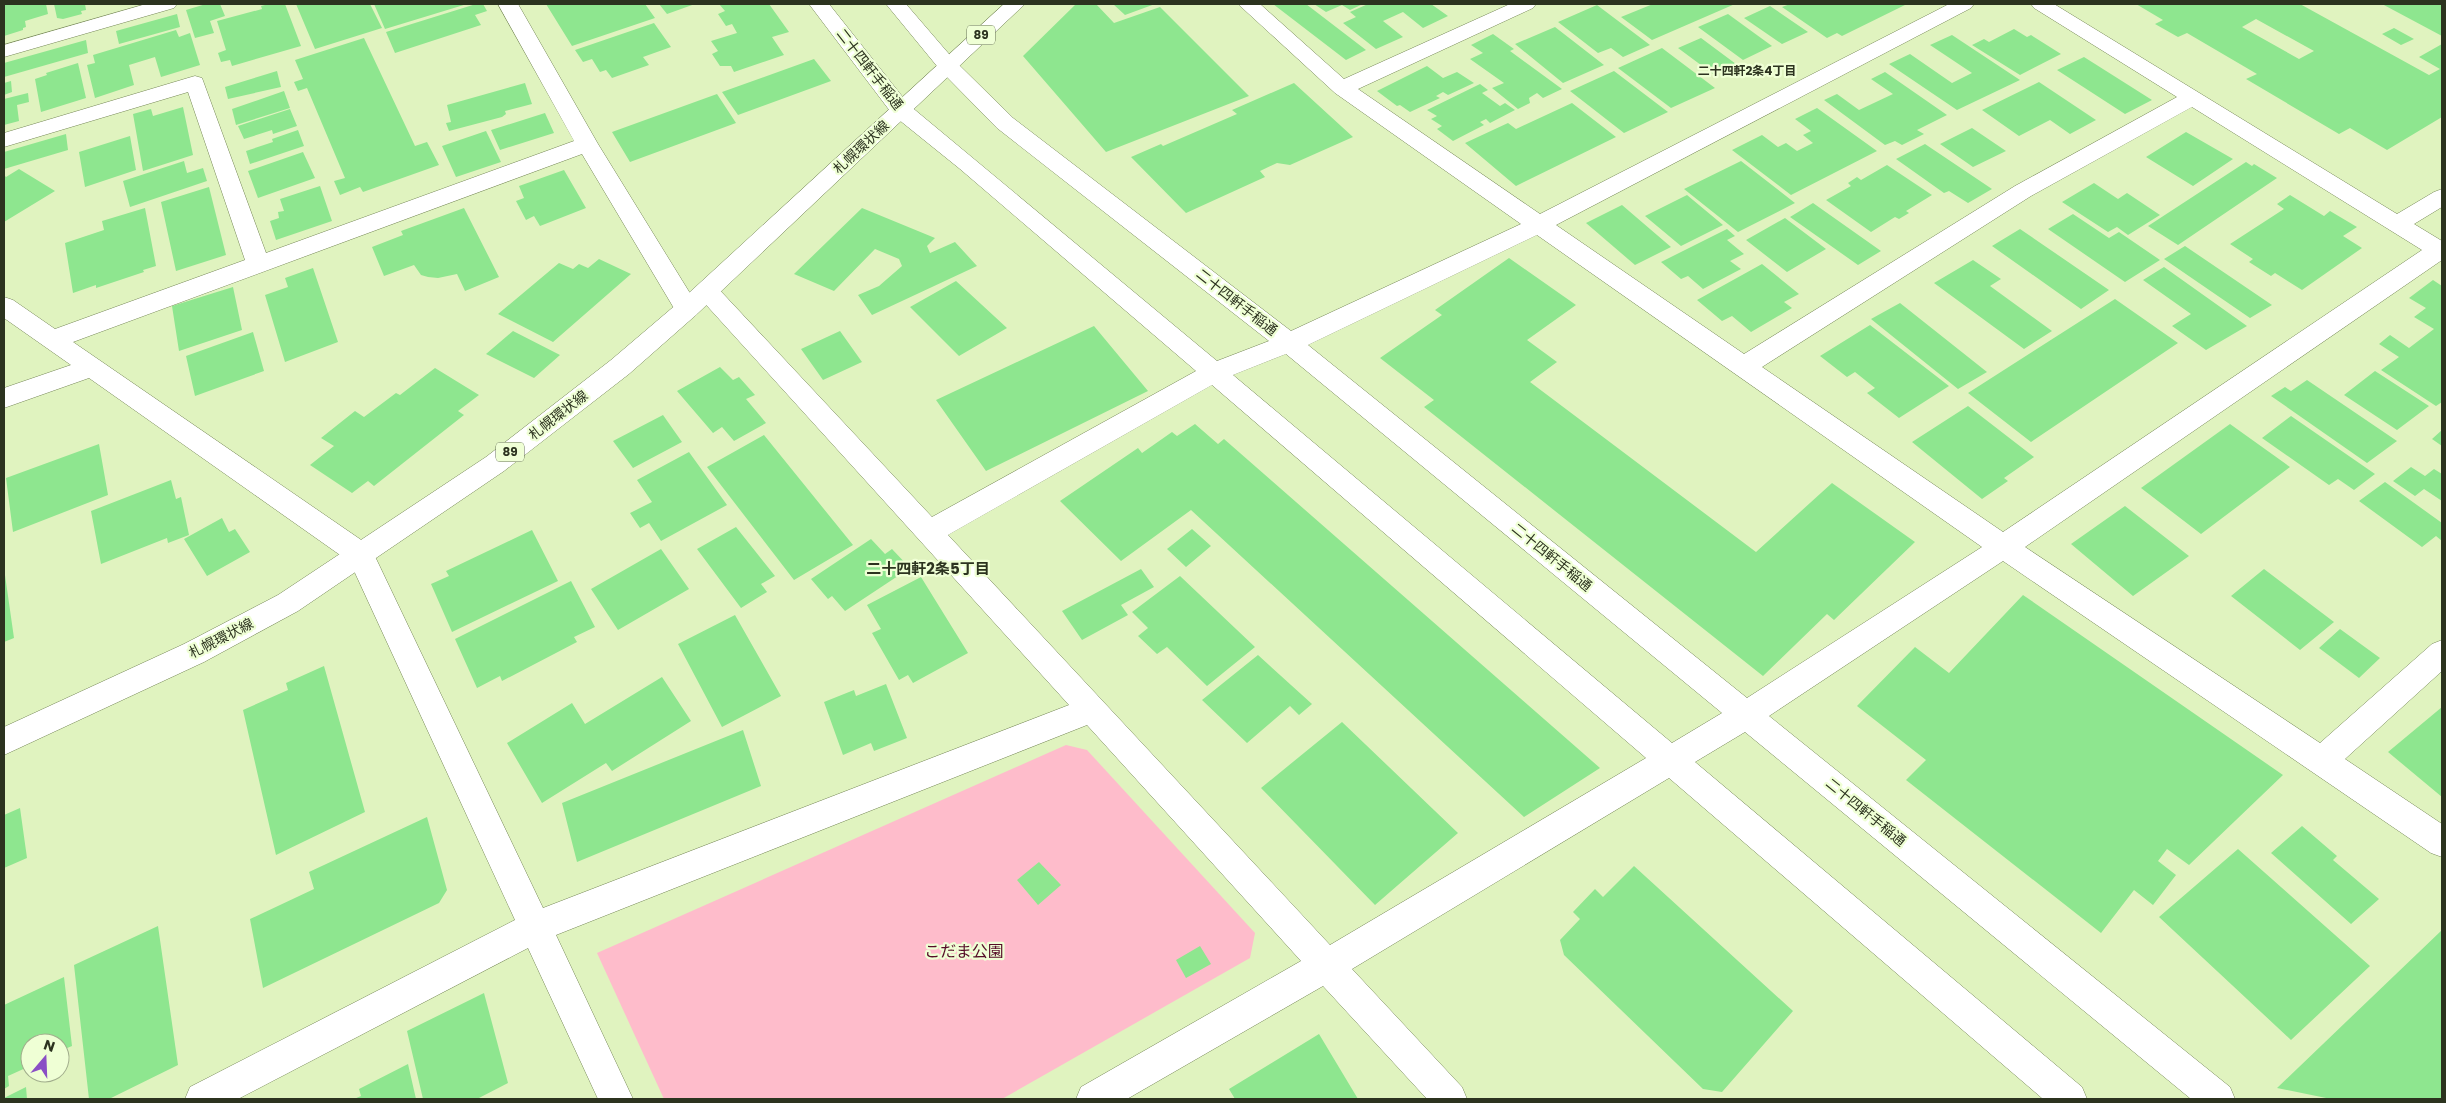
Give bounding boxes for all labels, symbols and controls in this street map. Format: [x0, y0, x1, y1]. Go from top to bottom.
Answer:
street label: 二十四軒手稲通 [832, 24, 908, 114]
road number: 89 [967, 26, 995, 44]
district label: 二十四軒2条4丁目 [1698, 62, 1796, 79]
street label: 札幌環状線 [829, 116, 893, 178]
street label: 二十四軒手稲通 [1192, 264, 1282, 340]
street label: 札幌環状線 [524, 386, 592, 444]
road number: 89 [496, 442, 524, 462]
street label: 二十四軒手稲通 [1508, 518, 1596, 596]
district label: 二十四軒2条5丁目 [866, 558, 990, 579]
street label: 札幌環状線 [185, 613, 257, 663]
street label: 二十四軒手稲通 [1822, 773, 1910, 851]
park label: こだま公園 [924, 940, 1004, 963]
north arrow [20, 1033, 70, 1083]
text: N [41, 1035, 57, 1057]

